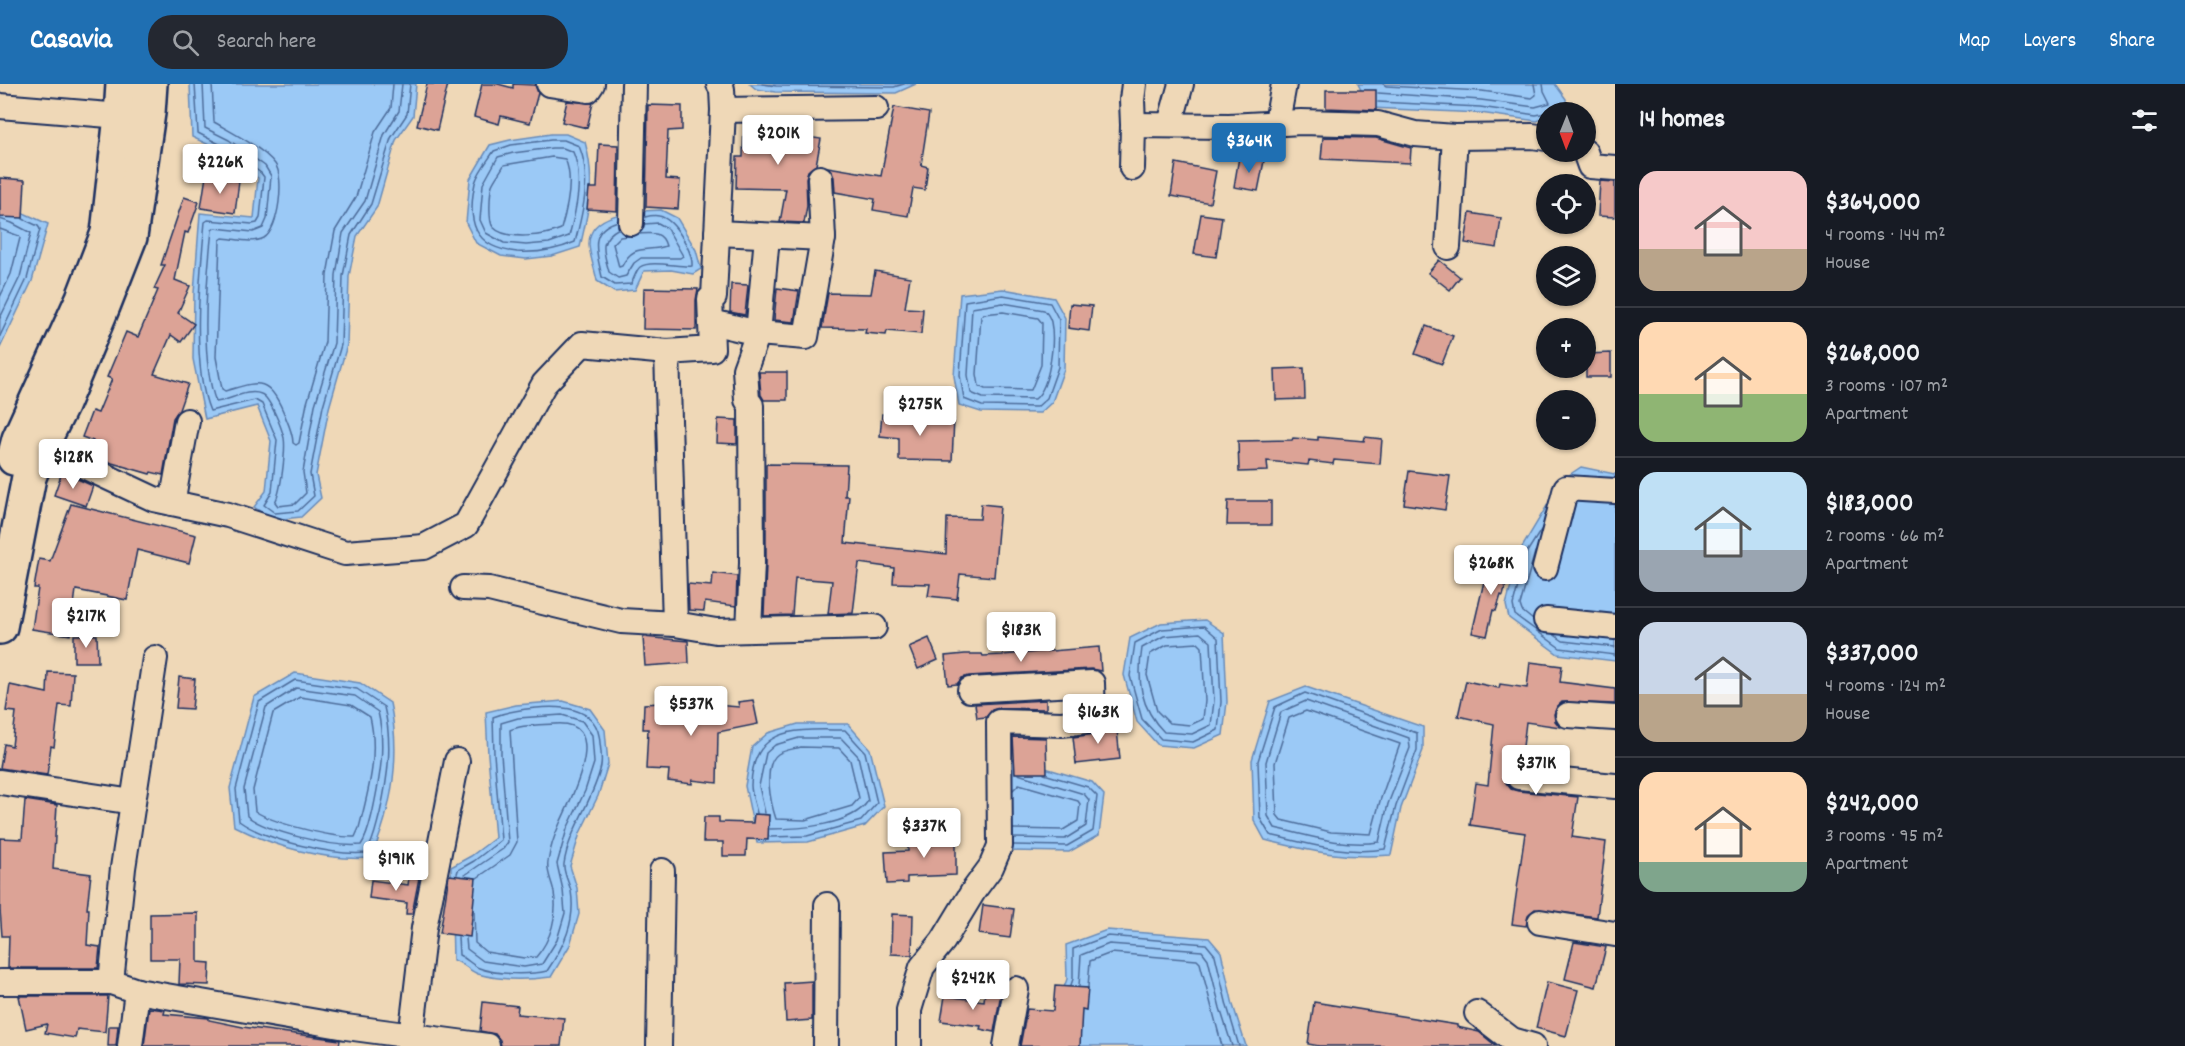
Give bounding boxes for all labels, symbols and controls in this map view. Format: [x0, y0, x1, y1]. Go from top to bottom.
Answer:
search box [148, 15, 568, 69]
text: Casavia [30, 22, 112, 62]
icon: search [169, 26, 202, 59]
text: Search here [217, 27, 316, 58]
text: Map [1959, 27, 1990, 57]
text: Layers [2023, 27, 2076, 57]
text: Share [2109, 27, 2155, 57]
north arrow [1536, 102, 1596, 162]
map controls [1536, 102, 1596, 450]
text: 14 homes [1639, 102, 1725, 139]
icon: filters [2128, 104, 2161, 137]
pin: $201K [736, 115, 820, 166]
text: $201K [756, 120, 800, 148]
pin: $364K [1207, 123, 1291, 174]
text: $364K [1226, 128, 1272, 156]
pin: $226K [178, 144, 262, 195]
text: $226K [197, 149, 243, 177]
button: locate [1536, 174, 1596, 234]
text: $364,000 [1825, 185, 1921, 222]
icon: home [1687, 195, 1759, 267]
text: 4 rooms · 144 m² [1825, 222, 1946, 250]
button: layers [1536, 246, 1596, 306]
text: House [1825, 250, 1870, 278]
button: + [1536, 318, 1596, 378]
text: $268,000 [1825, 336, 1920, 373]
icon: home [1687, 346, 1759, 418]
text: 3 rooms · 107 m² [1825, 373, 1948, 401]
pin: $275K [878, 386, 962, 437]
button: − [1536, 390, 1596, 450]
text: $275K [897, 391, 943, 419]
text: Apartment [1825, 401, 1908, 429]
pin: $128K [31, 439, 115, 490]
text: $128K [53, 444, 93, 472]
text: $183,000 [1825, 486, 1913, 523]
icon: home [1687, 496, 1759, 568]
text: 2 rooms · 66 m² [1825, 523, 1945, 551]
pin: $268K [1449, 545, 1533, 596]
text: $268K [1468, 550, 1514, 578]
text: Apartment [1825, 551, 1908, 579]
pin: $217K [44, 598, 128, 649]
text: $217K [66, 603, 106, 631]
pin: $183K [979, 612, 1063, 663]
text: $183K [1001, 617, 1041, 645]
text: $337,000 [1825, 636, 1919, 673]
icon: home [1687, 646, 1759, 718]
text: 4 rooms · 124 m² [1825, 673, 1946, 701]
pin: $537K [649, 686, 733, 737]
text: $537K [668, 691, 714, 719]
pin: $163K [1056, 694, 1140, 745]
text: $163K [1077, 699, 1119, 727]
text: House [1825, 701, 1870, 729]
pin: $371K [1494, 745, 1578, 796]
text: $371K [1516, 750, 1556, 778]
text: $242,000 [1825, 786, 1919, 823]
icon: home [1687, 796, 1759, 868]
pin: $337K [882, 808, 966, 859]
text: $337K [902, 813, 946, 841]
text: 3 rooms · 95 m² [1825, 823, 1944, 851]
pin: $191K [354, 841, 438, 892]
text: $191K [377, 846, 415, 874]
text: Apartment [1825, 851, 1908, 879]
pin: $242K [931, 960, 1015, 1011]
text: $242K [950, 965, 996, 993]

